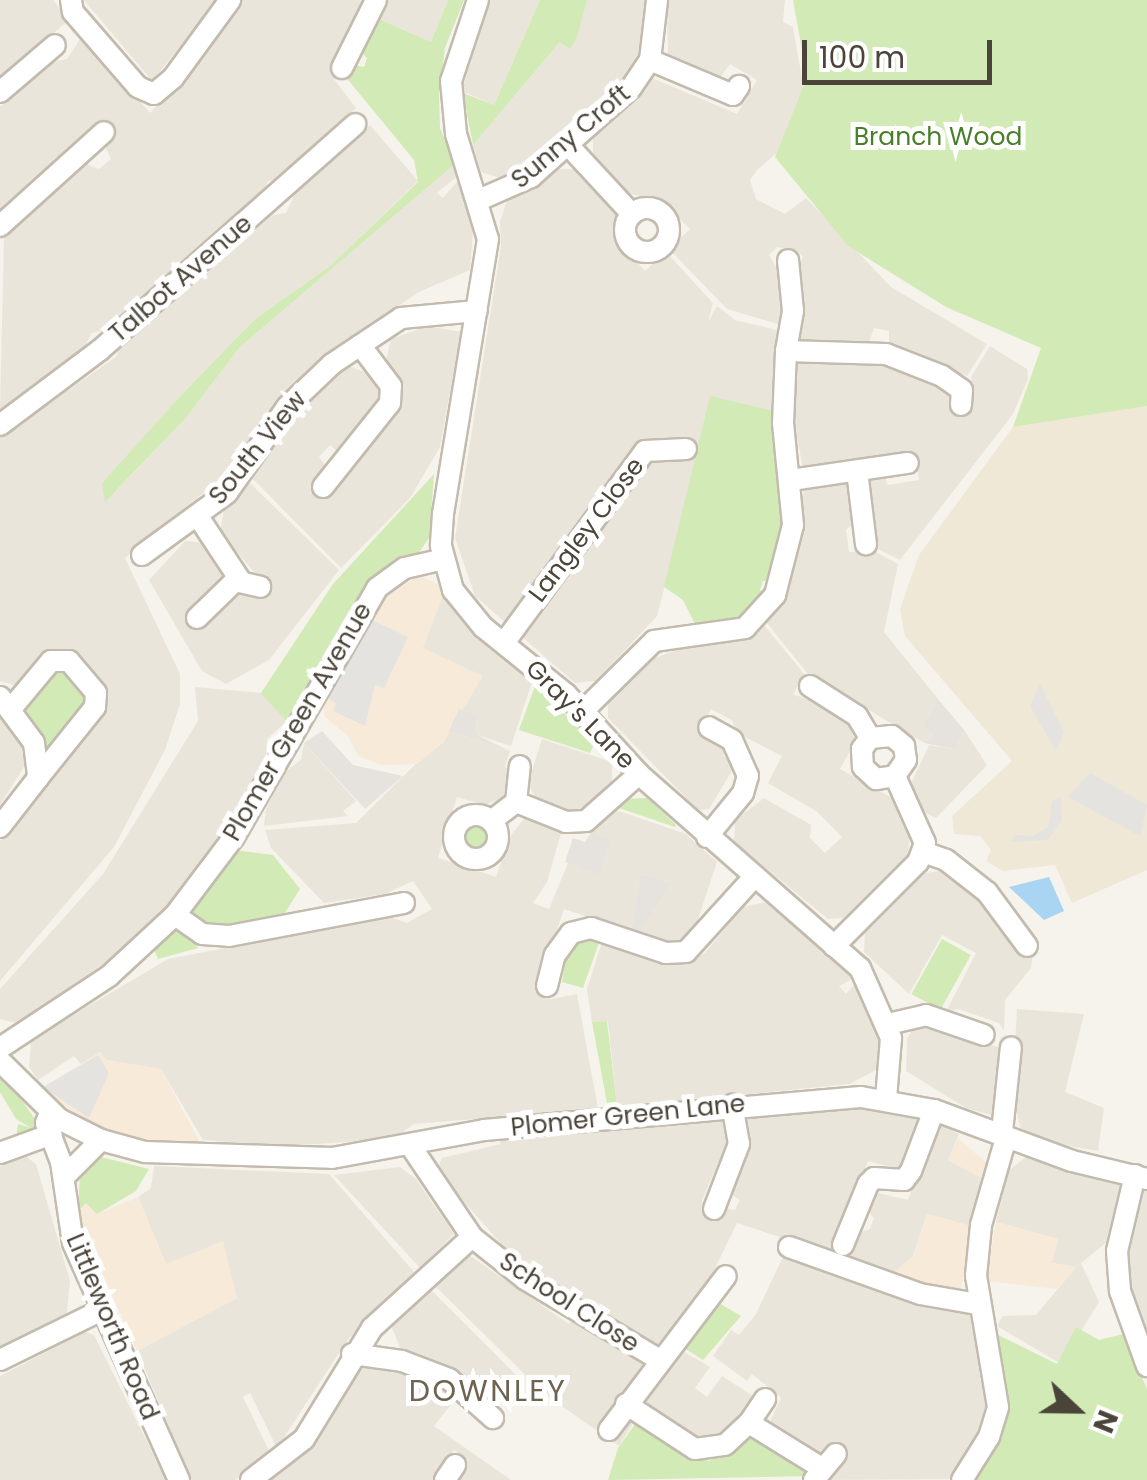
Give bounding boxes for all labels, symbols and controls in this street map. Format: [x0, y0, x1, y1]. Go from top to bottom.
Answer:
scale bar [807, 20, 997, 82]
text: 100 m [819, 36, 905, 79]
street label: Sunny Croft [506, 79, 636, 195]
park label: Branch Wood [854, 122, 1022, 152]
street label: Talbot Avenue [104, 209, 258, 349]
street label: South View [203, 385, 313, 511]
street label: Langley Close [523, 452, 651, 608]
street label: Plomer Green Avenue [217, 598, 379, 846]
street label: Gray's Lane [519, 654, 641, 776]
street label: Plomer Green Lane [509, 1089, 747, 1143]
street label: Littleworth Road [59, 1229, 165, 1425]
street label: School Close [493, 1247, 645, 1359]
north arrow [1027, 1360, 1127, 1460]
district label: DOWNLEY [409, 1373, 567, 1409]
text: N [1083, 1404, 1127, 1438]

